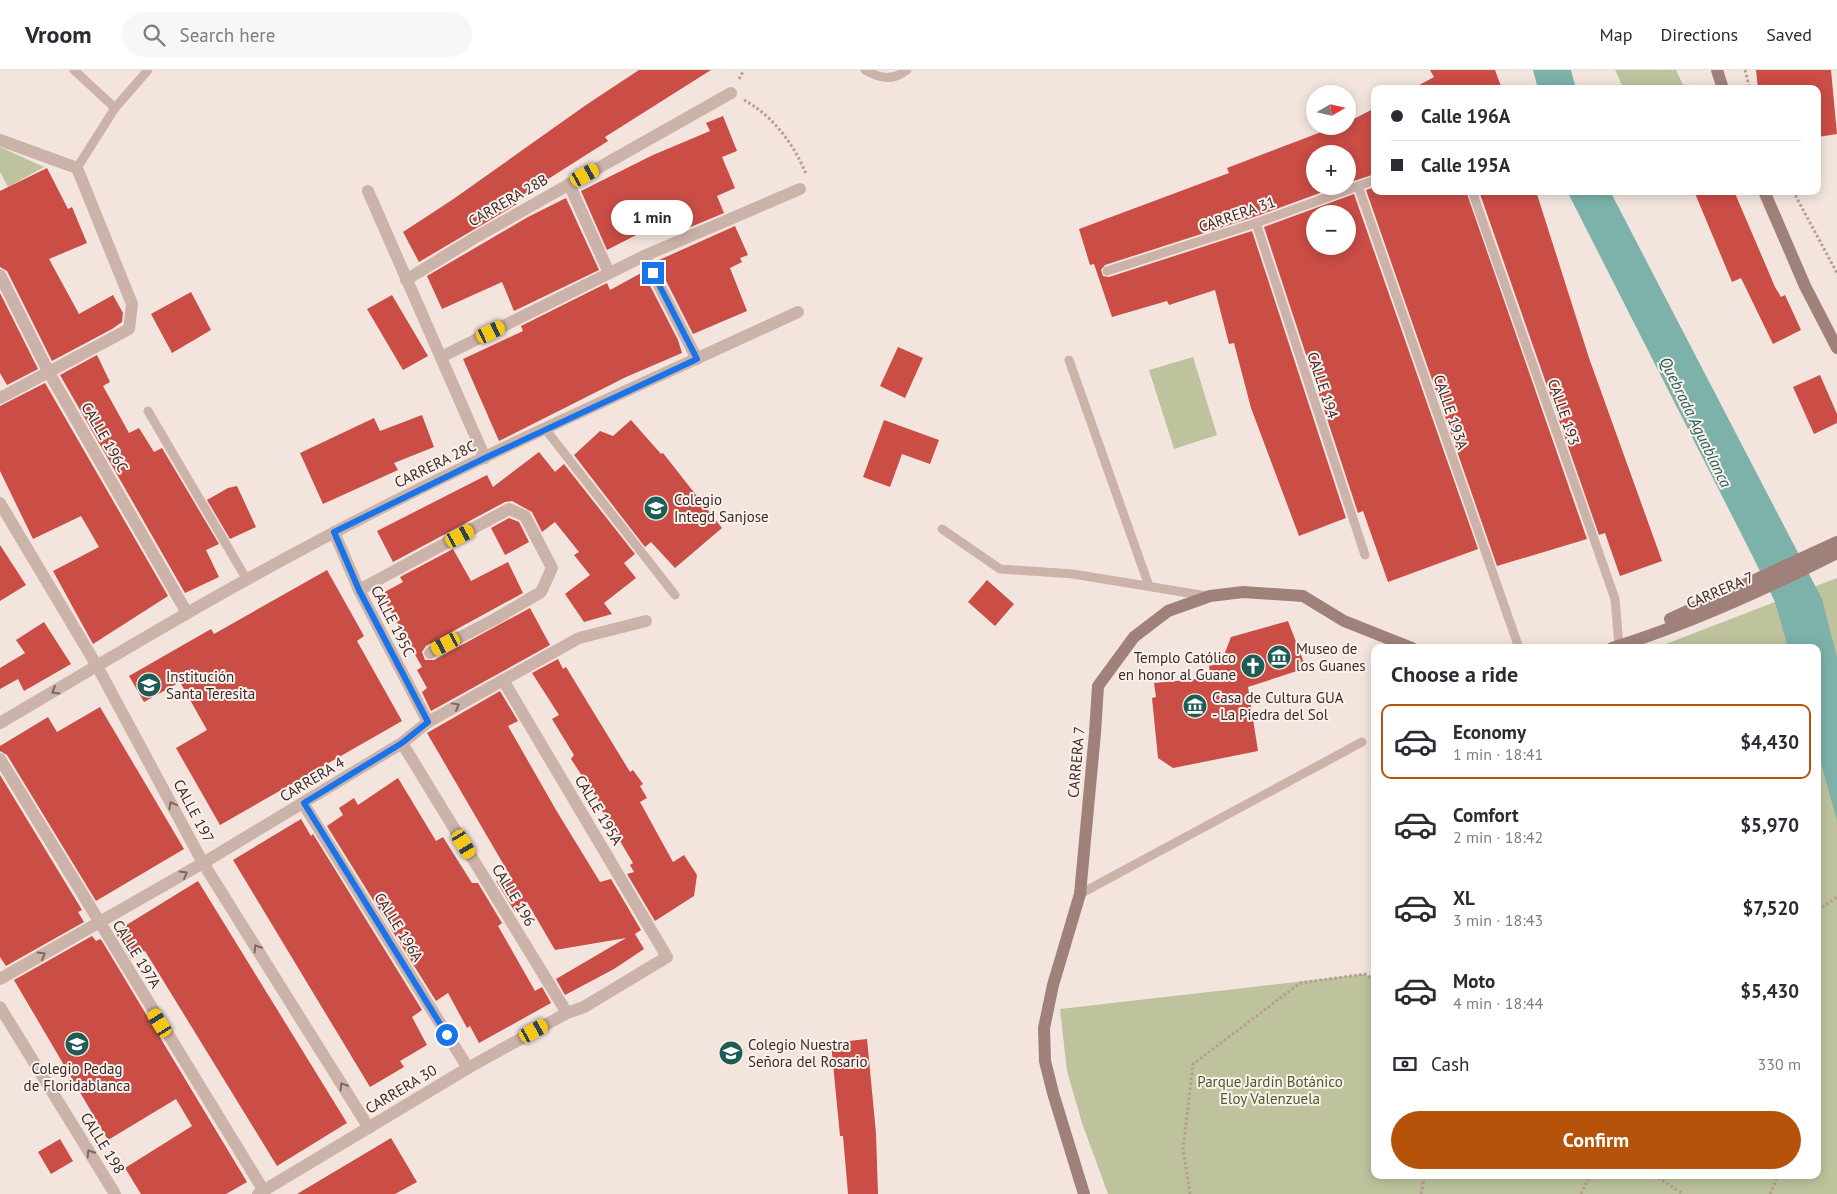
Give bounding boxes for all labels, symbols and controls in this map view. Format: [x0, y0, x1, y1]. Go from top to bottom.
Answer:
search box [122, 12, 472, 57]
text: Vroom [25, 19, 92, 50]
icon: search [140, 21, 168, 49]
text: Search here [180, 23, 275, 47]
text: Map [1600, 23, 1632, 46]
text: Directions [1660, 23, 1738, 46]
text: Saved [1766, 23, 1812, 46]
north arrow [1306, 85, 1356, 135]
map controls [1306, 85, 1356, 255]
text: Calle 196A [1421, 104, 1510, 128]
button: + [1306, 145, 1356, 195]
text: Calle 195A [1421, 153, 1510, 177]
car [568, 161, 601, 189]
street label: CARRERA 28B [465, 170, 551, 230]
street label: CARRERA 31 [1196, 192, 1278, 236]
callout: 1 min [612, 200, 694, 236]
button: − [1306, 205, 1356, 255]
text: 1 min [632, 207, 672, 227]
route end [642, 262, 664, 284]
car [474, 319, 507, 345]
street label: CALLE 194 [1303, 349, 1343, 421]
water label: Quebrada Aguablanca [1656, 353, 1736, 491]
street label: CALLE 193A [1429, 372, 1473, 452]
street label: CALLE 193 [1544, 376, 1584, 448]
street label: CALLE 196C [77, 399, 133, 475]
street label: CARRERA 28C [391, 436, 479, 492]
place label: Colegio Integd Sanjose [674, 490, 769, 526]
school or university icon: Colegio Integd Sanjose [643, 495, 669, 521]
car [443, 522, 476, 550]
street label: CARRERA 7 [1683, 567, 1757, 613]
street label: CALLE 195C [367, 582, 419, 660]
car [429, 631, 462, 657]
place label: Museo de los Guanes [1296, 639, 1366, 675]
museum icon: Museo de los Guanes [1266, 644, 1292, 670]
place label: Templo Católico en honor al Guane [1118, 648, 1236, 684]
church icon: Templo Católico en honor al Guane [1240, 653, 1266, 679]
text: Choose a ride [1391, 660, 1518, 688]
place label: Institución Santa Teresita [166, 667, 255, 703]
school or university icon: Institución Santa Teresita [136, 672, 162, 698]
one-way arrow [52, 684, 61, 694]
place label: Casa de Cultura GUA - La Piedra del Sol [1212, 688, 1344, 724]
museum icon: Casa de Cultura GUA - La Piedra del Sol [1182, 693, 1208, 719]
one-way arrow [450, 703, 459, 713]
icon: car [1393, 719, 1438, 764]
text: Economy [1453, 720, 1526, 744]
street label: CARRERA 7 [1063, 725, 1089, 799]
text: $4,430 [1740, 730, 1799, 754]
text: 1 min · 18:41 [1453, 744, 1543, 764]
street label: CARRERA 4 [276, 752, 348, 806]
street label: CALLE 195A [571, 772, 627, 848]
street label: CALLE 197 [169, 776, 219, 846]
one-way arrow [168, 801, 178, 810]
icon: car [1393, 802, 1438, 847]
text: Comfort [1453, 803, 1519, 827]
text: $5,970 [1740, 813, 1799, 837]
car [449, 827, 478, 861]
text: 2 min · 18:42 [1453, 827, 1543, 847]
street label: CALLE 196 [488, 861, 540, 929]
one-way arrow [178, 870, 187, 880]
icon: car [1393, 885, 1438, 930]
text: XL [1453, 886, 1475, 910]
street label: CALLE 196A [370, 889, 428, 965]
text: $7,520 [1743, 896, 1799, 920]
text: 3 min · 18:43 [1453, 910, 1543, 930]
street label: CALLE 197A [109, 916, 166, 992]
one-way arrow [254, 945, 263, 954]
one-way arrow [37, 951, 46, 961]
icon: car [1393, 968, 1438, 1013]
text: Moto [1453, 969, 1495, 993]
text: $5,430 [1740, 979, 1799, 1003]
text: 4 min · 18:44 [1453, 993, 1543, 1013]
car [145, 1006, 174, 1040]
car [517, 1017, 550, 1045]
route start [436, 1024, 458, 1046]
school or university icon: Colegio Pedag de Floridablanca [64, 1031, 90, 1057]
place label: Colegio Nuestra Señora del Rosario [748, 1035, 868, 1071]
school or university icon: Colegio Nuestra Señora del Rosario [718, 1040, 744, 1066]
icon: cash [1391, 1050, 1419, 1078]
text: Cash [1431, 1052, 1469, 1076]
text: 330 m [1758, 1054, 1801, 1074]
place label: Colegio Pedag de Floridablanca [24, 1059, 130, 1095]
street label: CARRERA 30 [362, 1060, 440, 1118]
park label: Parque Jardín Botánico Eloy Valenzuela [1197, 1072, 1343, 1108]
one-way arrow [340, 1083, 349, 1092]
street label: CALLE 198 [77, 1109, 129, 1177]
button: Confirm [1391, 1111, 1801, 1169]
one-way arrow [86, 1149, 96, 1158]

